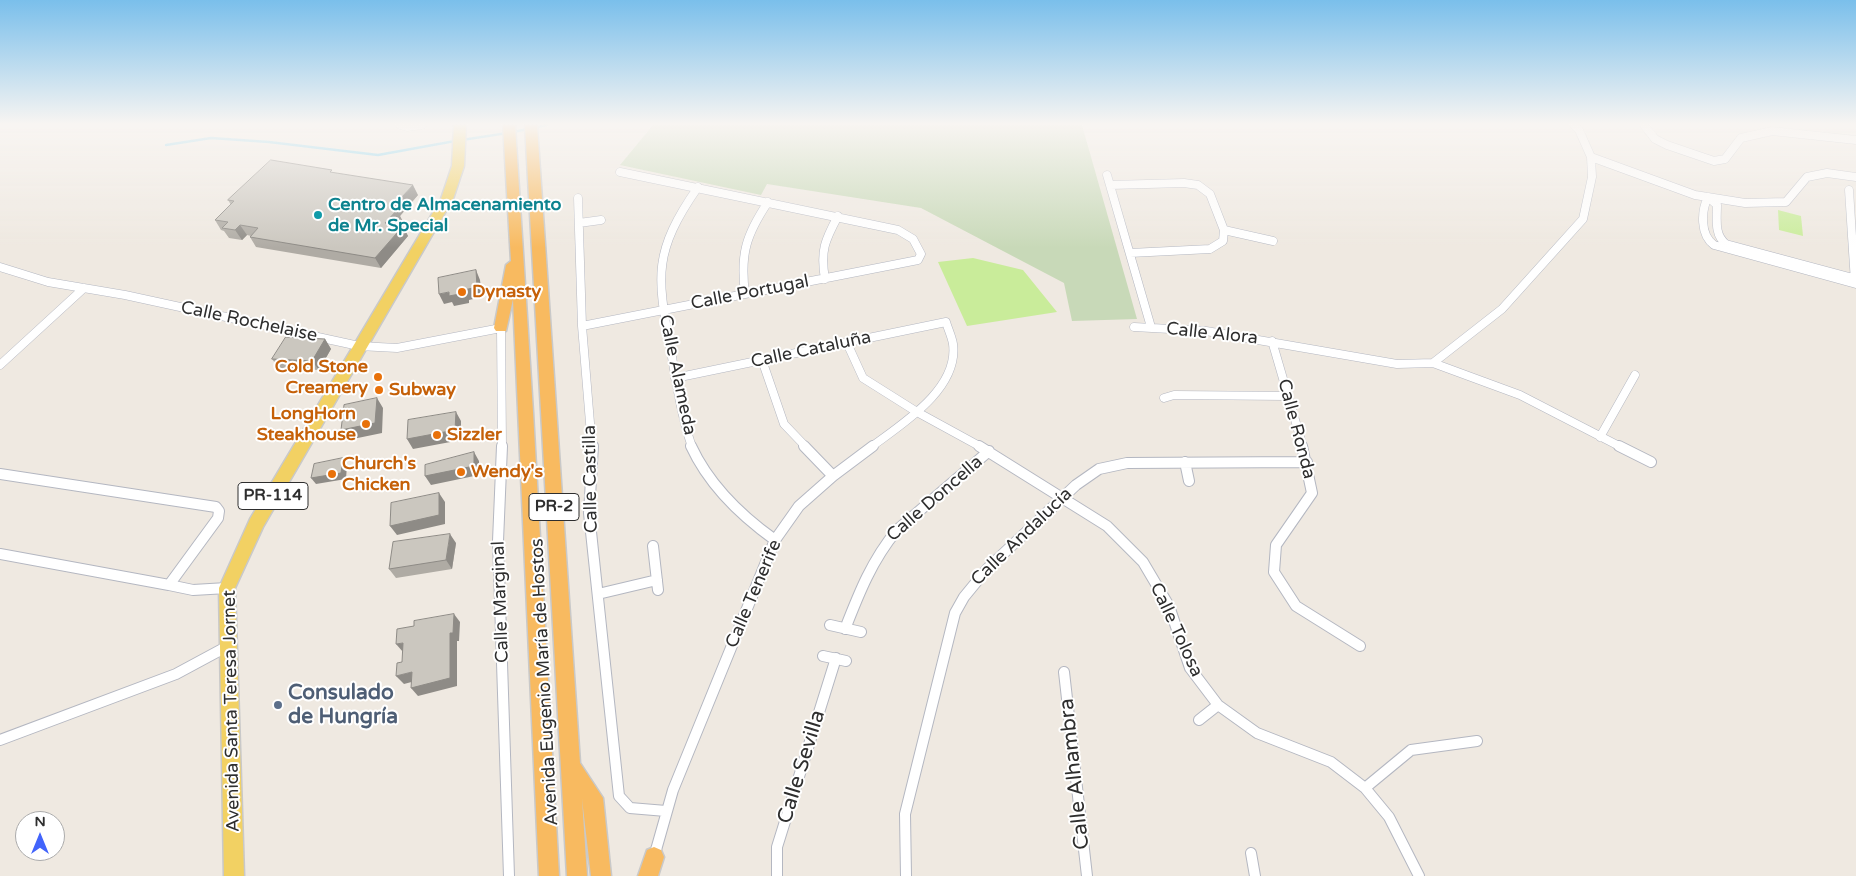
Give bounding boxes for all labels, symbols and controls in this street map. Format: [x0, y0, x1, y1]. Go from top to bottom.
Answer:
place label: Centro de Almacenamiento de Mr. Special [328, 194, 561, 236]
marker: Centro de Almacenamiento de Mr. Special [312, 209, 324, 221]
street label: Calle Portugal [689, 271, 811, 315]
place label: Dynasty [472, 281, 541, 303]
marker: Dynasty [456, 286, 468, 298]
street label: Calle Rochelaise [179, 297, 319, 347]
street label: Calle Alameda [654, 313, 700, 437]
street label: Calle Alora [1165, 318, 1259, 350]
street label: Calle Cataluña [749, 327, 873, 373]
place label: Cold Stone Creamery [275, 356, 368, 398]
marker: Cold Stone Creamery [372, 371, 384, 383]
street label: Calle Ronda [1272, 377, 1320, 481]
place label: Subway [389, 379, 456, 401]
marker: Subway [373, 384, 385, 396]
place label: LongHorn Steakhouse [257, 403, 356, 446]
marker: LongHorn Steakhouse [360, 418, 372, 430]
place label: Sizzler [447, 424, 502, 446]
street label: Calle Castilla [579, 425, 603, 533]
marker: Sizzler [431, 429, 443, 441]
street label: Calle Doncella [883, 451, 987, 547]
place label: Church's Chicken [342, 453, 416, 496]
place label: Wendy's [471, 461, 543, 483]
marker: Wendy's [455, 466, 467, 478]
marker: Church's Chicken [326, 468, 338, 480]
road number: PR-114 [238, 482, 308, 510]
street label: Calle Andalucía [967, 483, 1077, 591]
road number: PR-2 [529, 494, 579, 520]
street label: Calle Tenerife [721, 537, 787, 651]
street label: Avenida Eugenio María de Hostos [527, 538, 563, 826]
street label: Calle Marginal [488, 541, 514, 663]
street label: Calle Tolosa [1145, 579, 1207, 681]
street label: Avenida Santa Teresa Jornet [219, 590, 245, 832]
place label: Consulado de Hungría [288, 680, 398, 730]
street label: Calle Alhambra [1055, 697, 1095, 851]
marker: Consulado de Hungría [272, 699, 284, 711]
street label: Calle Sevilla [773, 707, 831, 827]
north arrow [15, 811, 65, 861]
text: N [34, 813, 46, 830]

